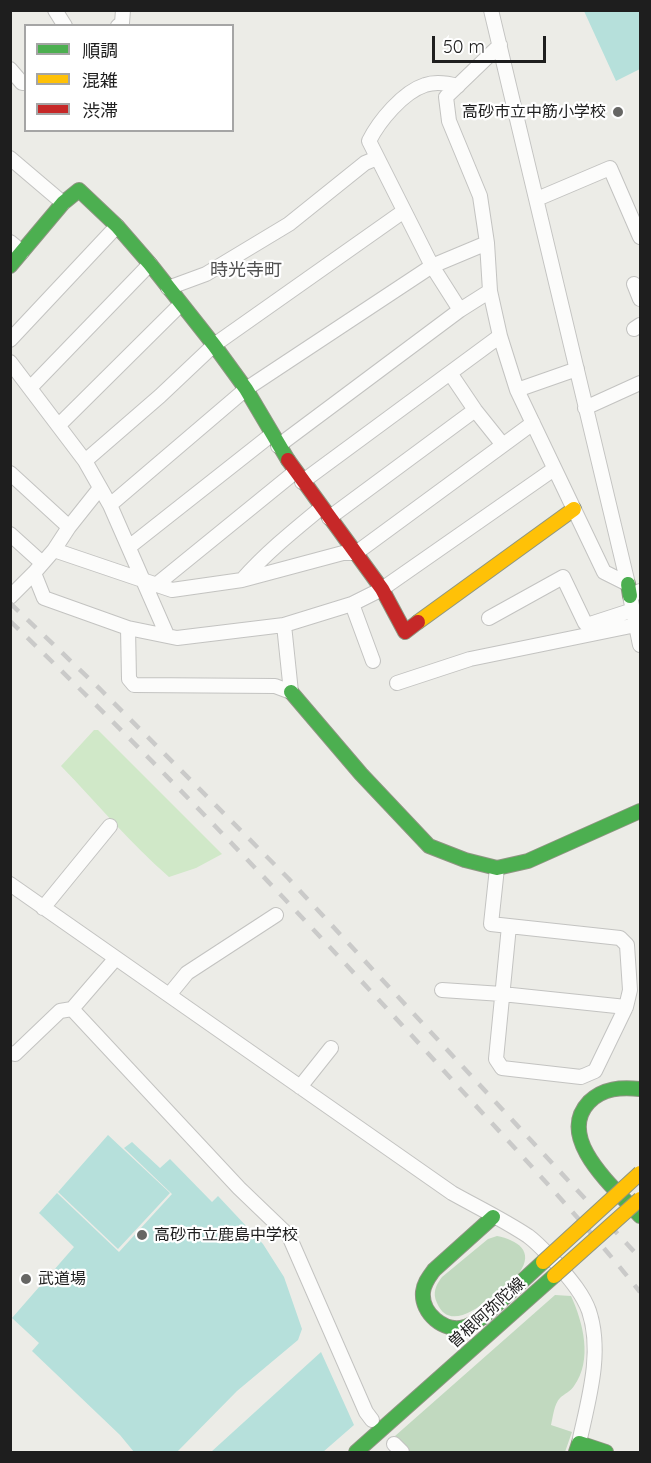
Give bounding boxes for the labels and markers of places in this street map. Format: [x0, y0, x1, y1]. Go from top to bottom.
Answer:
place label: 高砂市立中筋小学校 [462, 102, 606, 122]
marker: 高砂市立中筋小学校 [611, 105, 625, 119]
place label: 高砂市立鹿島中学校 [154, 1225, 298, 1245]
marker: 高砂市立鹿島中学校 [135, 1228, 149, 1242]
place label: 武道場 [38, 1269, 86, 1289]
marker: 武道場 [19, 1272, 33, 1286]

